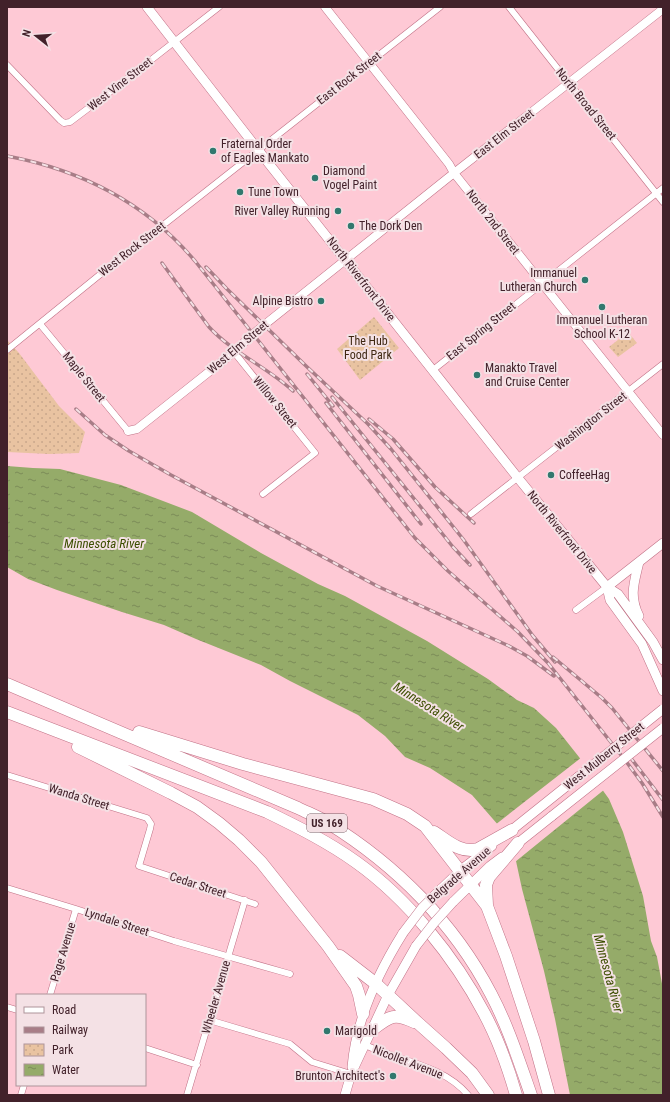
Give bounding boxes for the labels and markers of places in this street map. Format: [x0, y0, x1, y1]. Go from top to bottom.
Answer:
place label: Fraternal Order of Eagles Mankato [221, 137, 309, 165]
marker: Fraternal Order of Eagles Mankato [208, 146, 218, 156]
place label: Diamond Vogel Paint [323, 164, 377, 192]
marker: Diamond Vogel Paint [310, 173, 320, 183]
place label: Tune Town [248, 185, 299, 199]
marker: Tune Town [235, 187, 245, 197]
place label: River Valley Running [234, 204, 330, 218]
marker: River Valley Running [333, 206, 343, 216]
place label: The Dork Den [359, 219, 423, 233]
marker: The Dork Den [346, 221, 356, 231]
place label: Immanuel Lutheran Church [500, 266, 577, 294]
marker: Immanuel Lutheran Church [580, 275, 590, 285]
place label: Alpine Bistro [253, 294, 313, 308]
marker: Alpine Bistro [316, 296, 326, 306]
marker: Immanuel Lutheran School K-12 [597, 302, 607, 312]
place label: Immanuel Lutheran School K-12 [557, 313, 648, 341]
place label: Manakto Travel and Cruise Center [485, 361, 570, 389]
marker: Manakto Travel and Cruise Center [472, 370, 482, 380]
place label: CoffeeHag [559, 468, 610, 482]
marker: CoffeeHag [546, 470, 556, 480]
place label: Marigold [335, 1024, 377, 1038]
marker: Marigold [322, 1026, 332, 1036]
place label: Brunton Architect's [295, 1069, 385, 1083]
marker: Brunton Architect's [388, 1071, 398, 1081]

